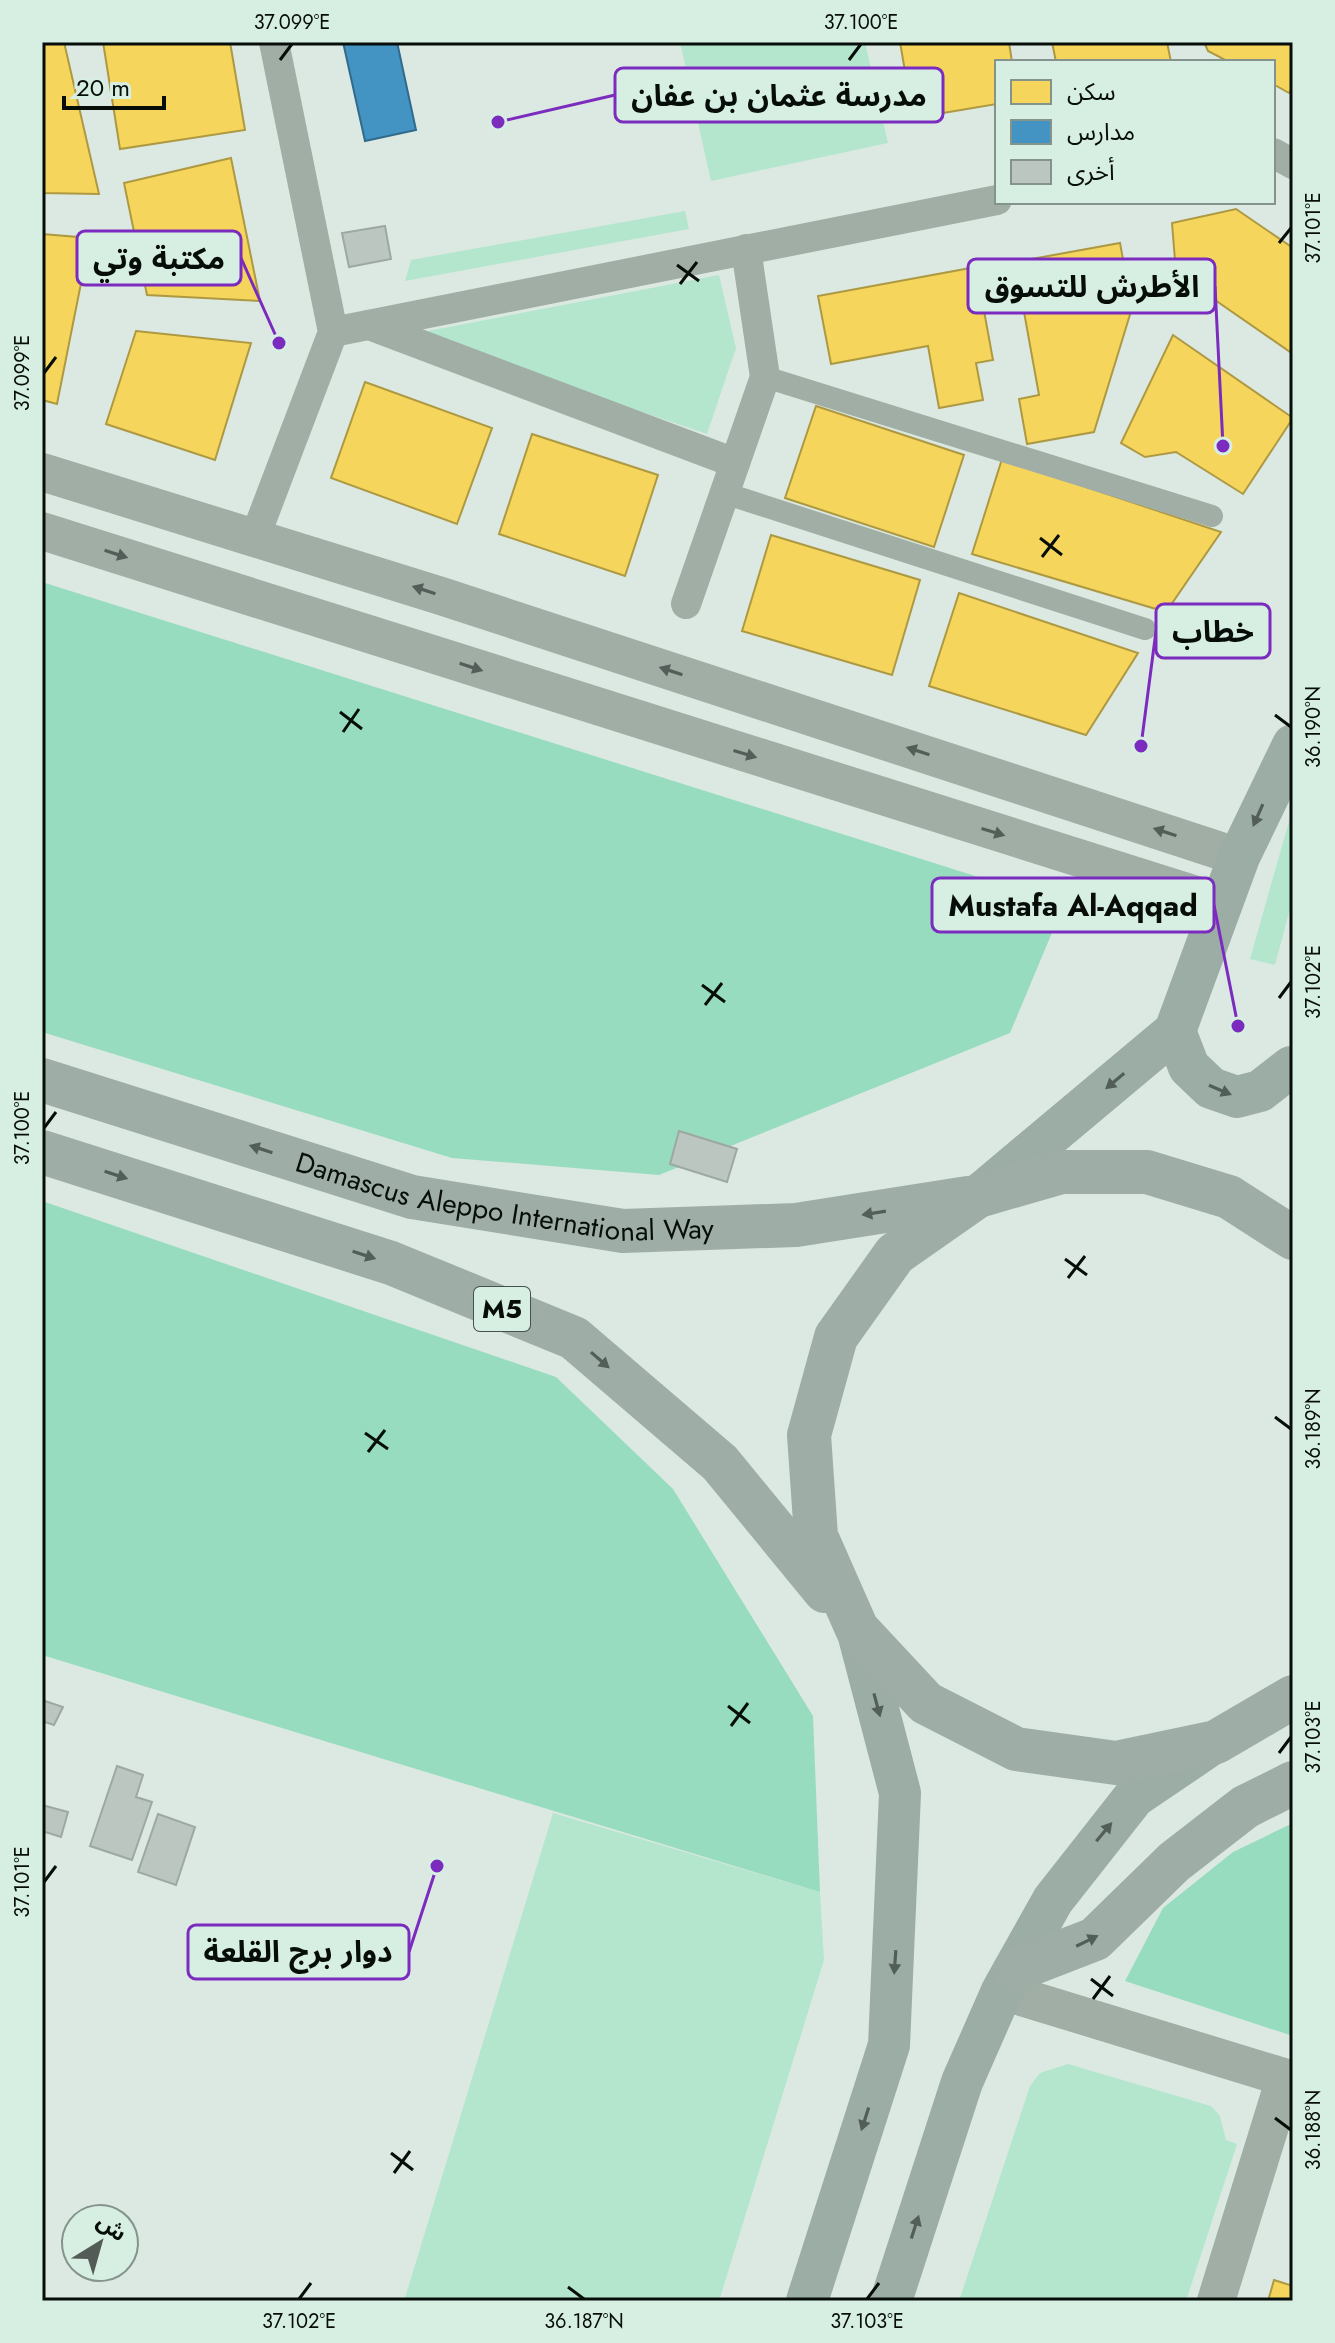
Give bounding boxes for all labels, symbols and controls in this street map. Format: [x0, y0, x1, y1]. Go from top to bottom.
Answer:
text: 37.099°E [254, 8, 330, 37]
text: 37.100°E [824, 8, 898, 37]
scale bar [64, 60, 164, 110]
legend [995, 60, 1275, 204]
callout: مدرسة عثمان بن عفان [615, 68, 943, 122]
text: 20 m [76, 70, 130, 105]
text: مدرسة عثمان بن عفان [631, 74, 927, 117]
text: سكن [1067, 74, 1116, 109]
text: مدارس [1067, 114, 1135, 149]
text: أخرى [1067, 154, 1115, 189]
text: 37.101°E [1299, 192, 1328, 264]
callout: مكتبة وتي [77, 231, 241, 285]
text: مكتبة وتي [93, 237, 225, 283]
callout: الأطرش للتسوق [968, 259, 1215, 313]
text: الأطرش للتسوق [985, 265, 1199, 308]
text: 37.099°E [8, 335, 37, 411]
one-way arrow [105, 549, 129, 561]
one-way arrow [411, 584, 435, 596]
callout: خطاب [1156, 604, 1270, 658]
text: خطاب [1172, 610, 1254, 653]
one-way arrow [459, 662, 483, 674]
one-way arrow [659, 664, 683, 676]
text: 36.190°N [1299, 686, 1328, 768]
one-way arrow [906, 745, 930, 757]
one-way arrow [734, 749, 758, 761]
one-way arrow [1251, 803, 1265, 827]
one-way arrow [1153, 825, 1177, 837]
one-way arrow [982, 826, 1006, 839]
callout: Mustafa Al-Aqqad [932, 878, 1214, 932]
text: Mustafa Al-Aqqad [948, 884, 1198, 927]
text: 37.102°E [1299, 945, 1328, 1019]
one-way arrow [1105, 1072, 1125, 1089]
one-way arrow [1208, 1083, 1232, 1096]
text: 37.100°E [8, 1091, 37, 1165]
street label: Damascus Aleppo International Way [291, 1142, 715, 1252]
one-way arrow [249, 1143, 273, 1155]
one-way arrow [105, 1170, 129, 1182]
one-way arrow [861, 1207, 886, 1220]
one-way arrow [352, 1249, 376, 1261]
road number: M5 [474, 1287, 530, 1331]
one-way arrow [589, 1351, 609, 1368]
text: 36.189°N [1299, 1389, 1328, 1469]
one-way arrow [871, 1693, 884, 1717]
text: 37.103°E [1299, 1700, 1328, 1774]
one-way arrow [1095, 1822, 1112, 1842]
text: 37.101°E [8, 1846, 37, 1918]
callout: دوار برج القلعة [188, 1925, 409, 1979]
text: دوار برج القلعة [203, 1930, 393, 1974]
one-way arrow [1075, 1934, 1098, 1948]
one-way arrow [888, 1950, 901, 1975]
text: 36.188°N [1299, 2090, 1328, 2170]
one-way arrow [859, 2108, 871, 2132]
north arrow [60, 2203, 140, 2283]
text: ش [90, 2205, 134, 2249]
one-way arrow [910, 2214, 922, 2238]
text: 37.102°E [262, 2307, 336, 2336]
text: 36.187°N [544, 2307, 624, 2336]
text: 37.103°E [830, 2307, 904, 2336]

